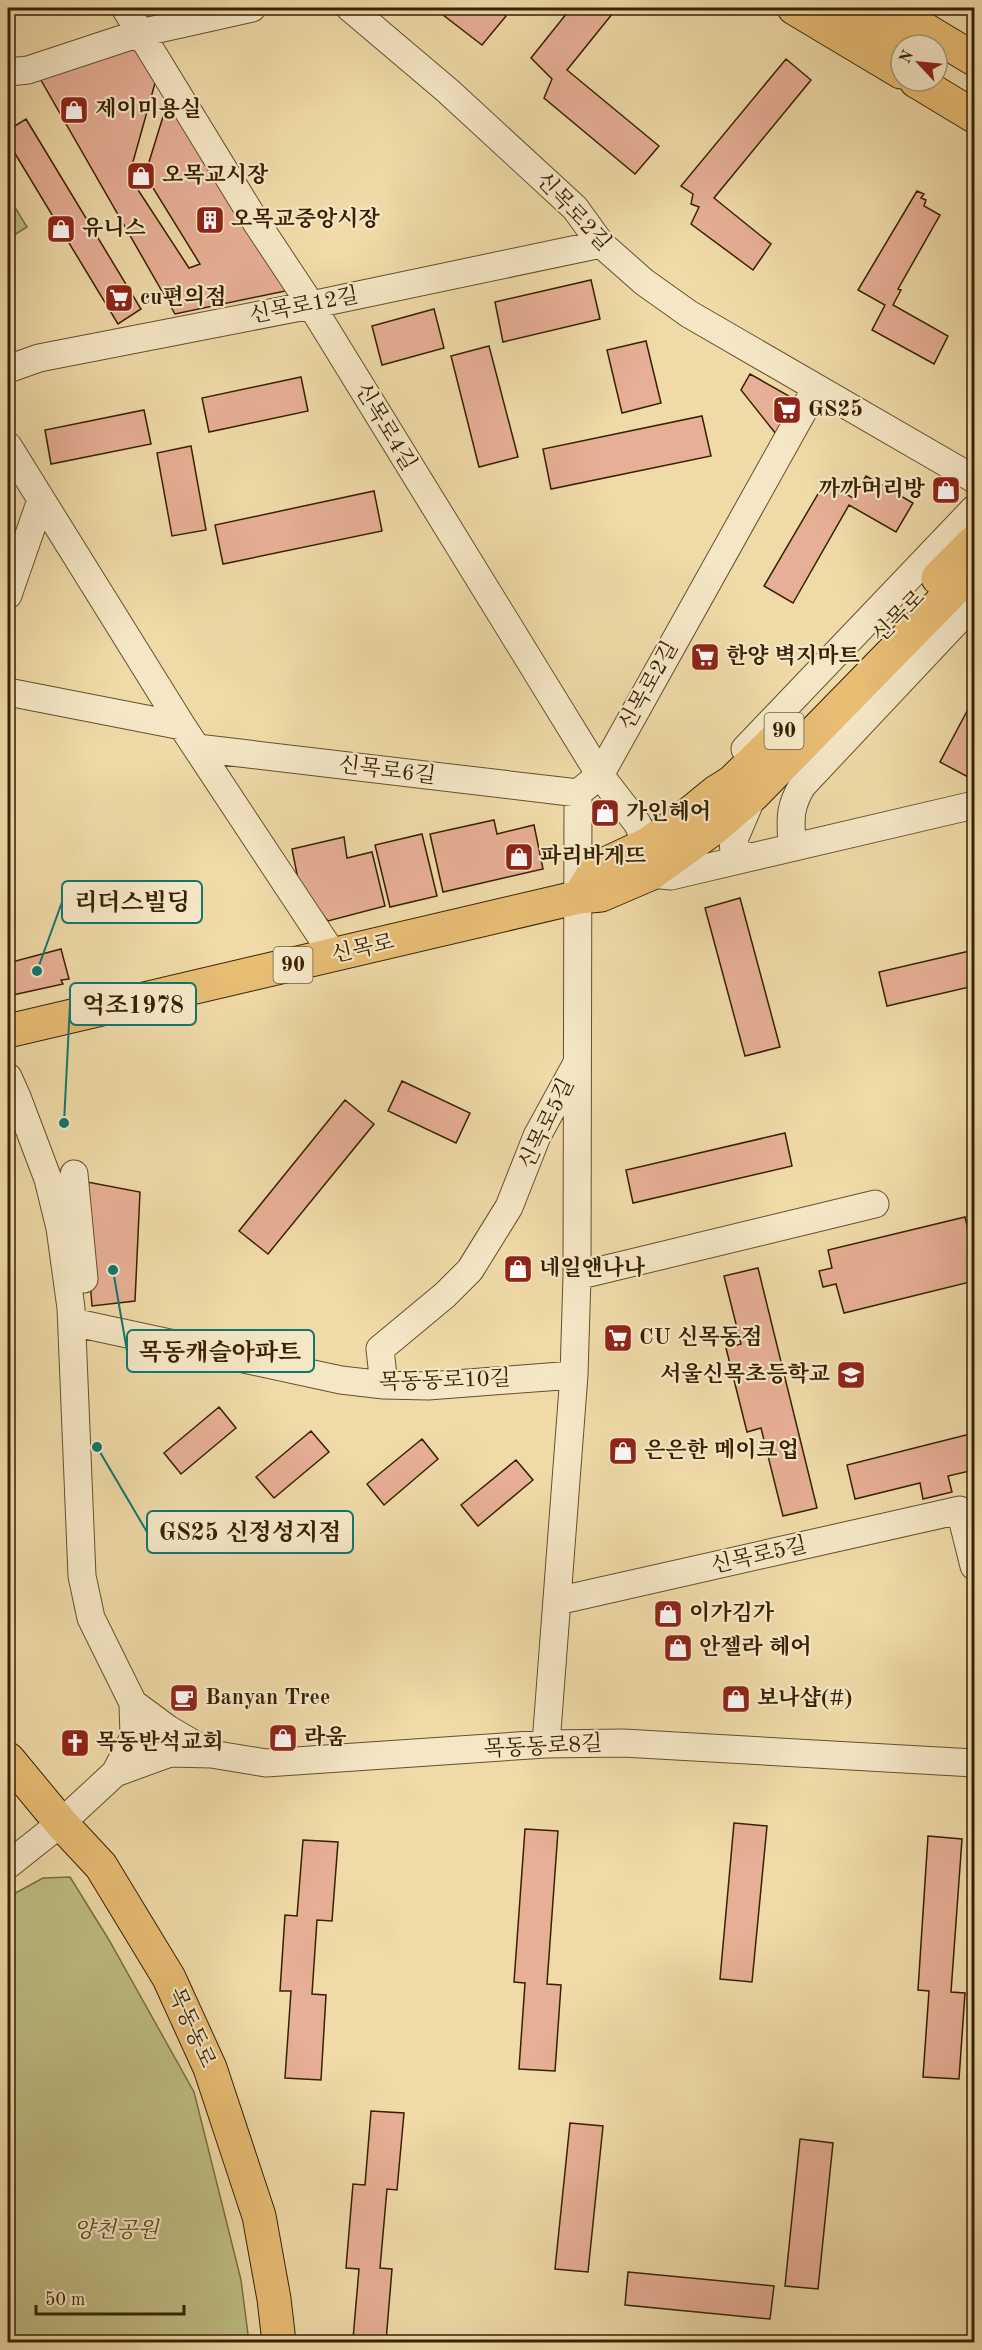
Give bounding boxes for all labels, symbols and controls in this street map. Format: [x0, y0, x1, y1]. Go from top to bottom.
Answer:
north arrow [889, 33, 949, 93]
text: N [897, 48, 918, 66]
shop icon: 제이미용실 [58, 94, 90, 126]
place label: 제이미용실 [95, 96, 201, 121]
shop icon: 오목교시장 [125, 160, 157, 192]
place label: 오목교시장 [162, 162, 269, 187]
street label: 신목로2길 [532, 168, 615, 255]
building icon: 오목교중앙시장 [194, 204, 226, 236]
place label: 오목교중앙시장 [231, 206, 381, 231]
shop icon: 유니스 [45, 213, 77, 245]
place label: 유니스 [82, 215, 146, 240]
supermarket icon: cu편의점 [103, 282, 135, 314]
place label: cu편의점 [140, 284, 226, 309]
street label: 신목로12길 [247, 284, 360, 327]
street label: 신목로4길 [350, 379, 420, 475]
supermarket icon: GS25 [771, 394, 803, 426]
place label: GS25 [808, 399, 863, 421]
shop icon: 까까머리방 [930, 474, 962, 506]
place label: 까까머리방 [819, 476, 926, 501]
street label: 신목로 [868, 586, 929, 647]
street label: 신목로2길 [615, 637, 682, 734]
supermarket icon: 한양 벽지마트 [689, 641, 721, 673]
place label: 한양 벽지마트 [726, 643, 860, 668]
road number: 90 [764, 713, 804, 749]
street label: 신목로6길 [337, 753, 437, 788]
shop icon: 가인헤어 [589, 797, 621, 829]
place label: 가인헤어 [626, 799, 711, 824]
shop icon: 파리바게뜨 [503, 841, 535, 873]
place label: 파리바게뜨 [540, 843, 646, 868]
callout: 리더스빌딩 [62, 881, 202, 923]
text: 리더스빌딩 [74, 889, 190, 916]
street label: 신목로 [329, 930, 397, 967]
road number: 90 [274, 947, 312, 983]
callout: 억조1978 [70, 983, 196, 1025]
text: 억조1978 [82, 992, 184, 1019]
street label: 신목로5길 [515, 1075, 578, 1173]
shop icon: 네일앤나나 [502, 1253, 534, 1285]
place label: 네일앤나나 [539, 1255, 646, 1280]
supermarket icon: CU 신목동점 [602, 1322, 634, 1354]
place label: CU 신목동점 [639, 1324, 762, 1349]
callout: 목동캐슬아파트 [127, 1330, 314, 1372]
text: 목동캐슬아파트 [139, 1339, 301, 1366]
school or university icon: 서울신목초등학교 [835, 1359, 867, 1391]
place label: 서울신목초등학교 [660, 1361, 830, 1386]
street label: 목동동로10길 [379, 1367, 511, 1394]
shop icon: 은은한 메이크업 [607, 1435, 639, 1467]
place label: 은은한 메이크업 [644, 1437, 799, 1462]
callout: GS25 신정성지점 [147, 1511, 353, 1553]
text: GS25 신정성지점 [159, 1519, 341, 1546]
street label: 신목로5길 [709, 1533, 809, 1578]
shop icon: 이가김가 [652, 1598, 684, 1630]
place label: 이가김가 [689, 1600, 775, 1625]
shop icon: 안젤라 헤어 [662, 1632, 694, 1664]
place label: 안젤라 헤어 [699, 1634, 811, 1659]
cafe icon: Banyan Tree [168, 1682, 200, 1714]
shop icon: 보나샵(#) [720, 1683, 752, 1715]
place label: 보나샵(#) [757, 1685, 853, 1710]
place label: Banyan Tree [205, 1687, 330, 1709]
shop icon: 라움 [267, 1722, 299, 1754]
place label: 라움 [304, 1724, 347, 1749]
church icon: 목동반석교회 [59, 1727, 91, 1759]
place label: 목동반석교회 [96, 1729, 224, 1754]
street label: 목동동로8길 [483, 1732, 603, 1761]
street label: 목동동로 [164, 1984, 219, 2071]
park label: 양천공원 [73, 2218, 160, 2242]
scale bar [36, 2278, 184, 2316]
text: 50 m [45, 2291, 85, 2309]

